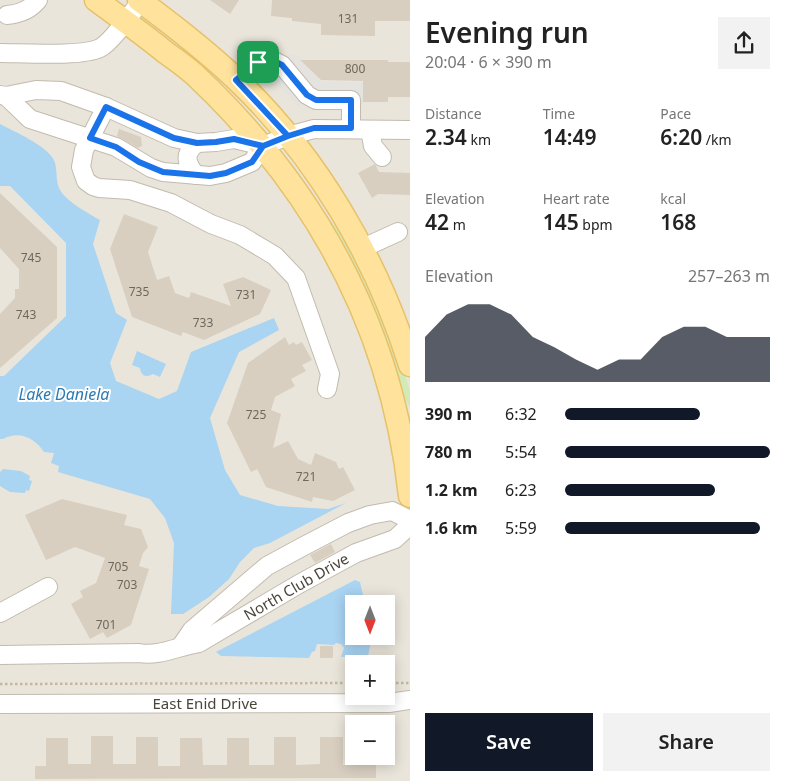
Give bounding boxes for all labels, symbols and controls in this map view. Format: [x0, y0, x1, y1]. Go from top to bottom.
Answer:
house number: 131 [338, 10, 358, 27]
text: Evening run [425, 13, 589, 51]
button: share [718, 17, 770, 69]
pin [237, 41, 279, 83]
icon: arrive [244, 48, 272, 76]
text: 20:04 · 6 × 390 m [425, 51, 552, 73]
house number: 800 [345, 60, 365, 77]
text: Distance [425, 104, 482, 123]
text: Time [543, 104, 575, 123]
text: Pace [660, 104, 691, 123]
text: 2.34 [425, 123, 467, 151]
text: 14:49 [543, 123, 597, 151]
text: 6:20 [660, 123, 702, 151]
text: km [467, 130, 491, 149]
text: /km [702, 130, 732, 149]
text: Elevation [425, 189, 485, 208]
text: Heart rate [543, 189, 610, 208]
text: kcal [660, 189, 686, 208]
text: 42 [425, 208, 449, 236]
text: 145 [543, 208, 579, 236]
text: 168 [660, 208, 696, 236]
text: m [449, 215, 466, 234]
text: bpm [579, 215, 613, 234]
house number: 745 [21, 249, 41, 266]
text: Elevation [425, 265, 493, 287]
text: 257–263 m [688, 265, 770, 287]
house number: 735 [129, 283, 149, 300]
house number: 731 [236, 286, 256, 303]
house number: 743 [16, 306, 36, 323]
house number: 733 [193, 314, 213, 331]
water label: Lake Daniela [19, 383, 109, 405]
text: 390 m [425, 403, 472, 425]
text: 6:32 [505, 403, 537, 425]
house number: 725 [246, 406, 266, 423]
text: 780 m [425, 441, 472, 463]
text: 5:54 [505, 441, 537, 463]
house number: 721 [296, 468, 316, 485]
text: 1.2 km [425, 479, 477, 501]
text: 6:23 [505, 479, 537, 501]
text: 1.6 km [425, 517, 477, 539]
text: 5:59 [505, 517, 537, 539]
street label: North Club Drive [240, 548, 352, 624]
house number: 705 [108, 558, 128, 575]
house number: 703 [117, 576, 137, 593]
north arrow [345, 595, 395, 645]
map controls [345, 595, 395, 765]
house number: 701 [96, 616, 116, 633]
button: + [345, 655, 395, 705]
street label: East Enid Drive [153, 693, 257, 713]
button: Save [425, 713, 593, 771]
button: Share [603, 713, 770, 771]
button: − [345, 715, 395, 765]

